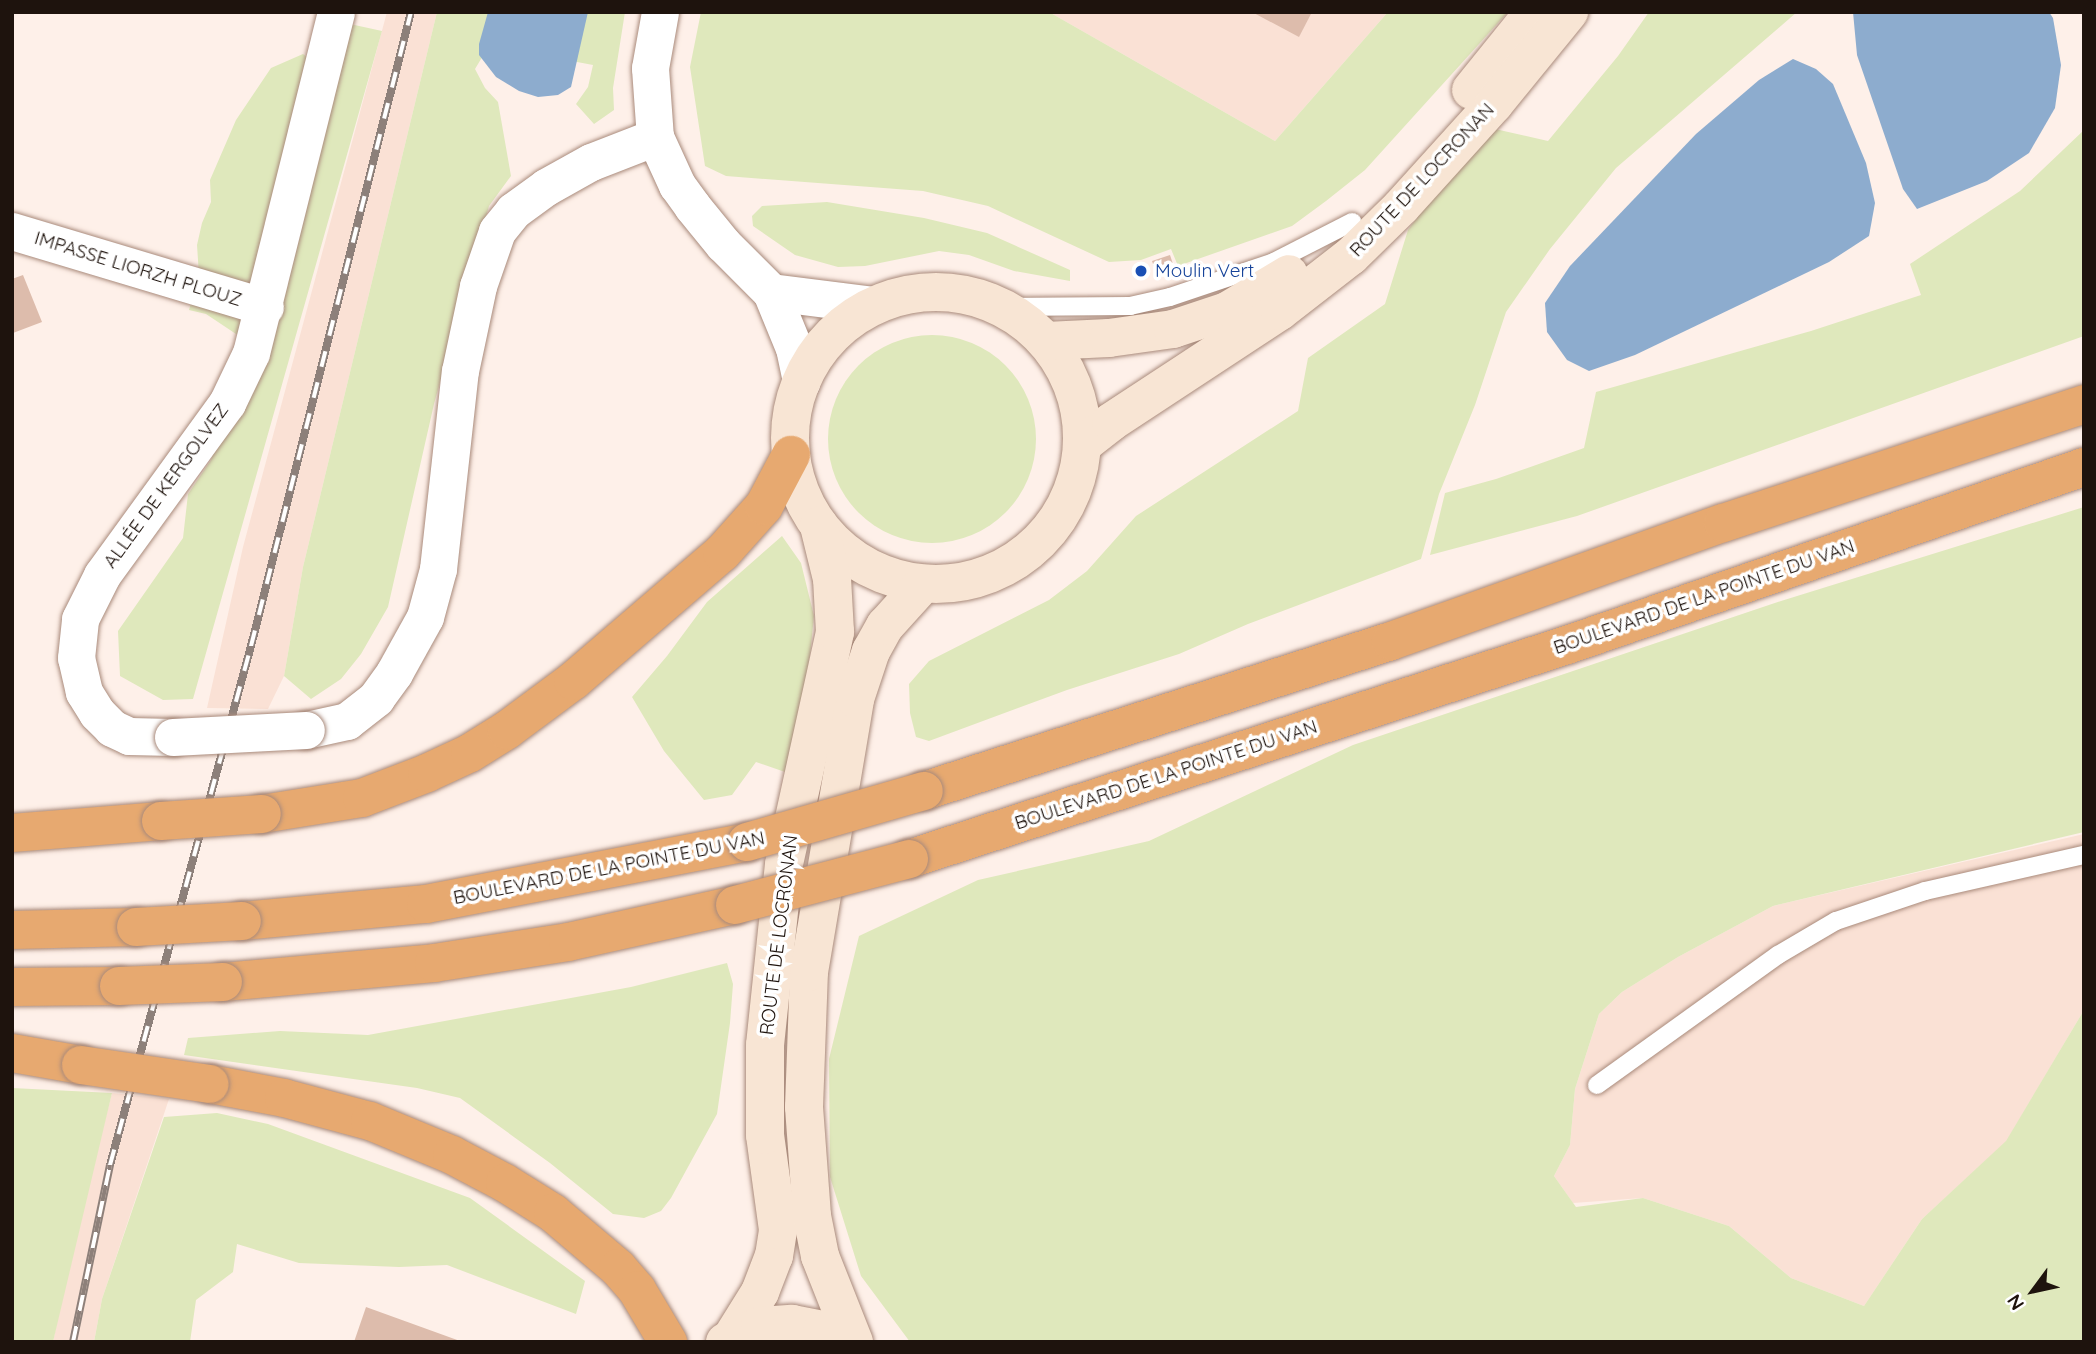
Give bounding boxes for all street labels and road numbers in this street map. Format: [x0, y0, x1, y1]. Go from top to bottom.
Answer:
street label: ROUTE DE LOCRONAN [1345, 98, 1499, 262]
street label: IMPASSE LIORZH PLOUZ [32, 227, 244, 311]
street label: ALLÉE DE KERGOLVEZ [99, 399, 233, 573]
street label: BOULEVARD DE LA POINTE DU VAN [1550, 535, 1858, 659]
street label: BOULEVARD DE LA POINTE DU VAN [1012, 715, 1320, 835]
street label: BOULEVARD DE LA POINTE DU VAN [451, 827, 767, 909]
street label: ROUTE DE LOCRONAN [755, 834, 803, 1036]

